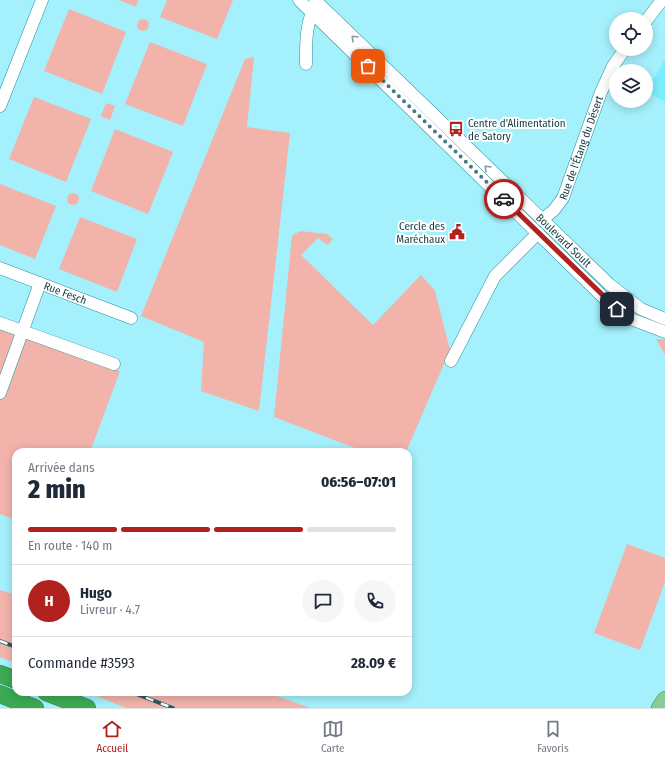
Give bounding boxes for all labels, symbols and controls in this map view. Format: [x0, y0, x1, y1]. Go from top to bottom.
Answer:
map controls [609, 12, 653, 108]
button: locate [609, 12, 653, 56]
one-way arrow [351, 35, 359, 42]
pin [351, 49, 385, 83]
icon: bag [357, 55, 379, 77]
button: layers [609, 64, 653, 108]
street label: Rue de l'Étang du Désert [556, 93, 606, 202]
place label: Centre d'Alimentation de Satory [468, 117, 566, 143]
bus stop icon: Centre d'Alimentation de Satory [447, 120, 465, 138]
one-way arrow [484, 165, 492, 173]
courier [484, 179, 524, 219]
icon: car [493, 188, 515, 210]
street label: Boulevard Soult [534, 211, 594, 270]
place label: Cercle des Maréchaux [396, 220, 445, 246]
public building icon: Cercle des Maréchaux [448, 223, 466, 241]
street label: Rue Fesch [42, 279, 89, 307]
pin [600, 292, 634, 326]
icon: home [606, 298, 628, 320]
text: Arrivée dans [28, 460, 95, 475]
text: 06:56–07:01 [321, 473, 396, 491]
text: 2 min [28, 474, 86, 505]
text: En route · 140 m [28, 538, 112, 553]
button: chat [302, 580, 344, 622]
button: phone [354, 580, 396, 622]
text: Hugo [80, 584, 112, 602]
text: H [44, 592, 54, 610]
text: Livreur · 4.7 [80, 602, 140, 617]
text: Commande #3593 [28, 654, 135, 672]
text: 28.09 € [351, 654, 396, 672]
tab: Accueil [96, 718, 128, 755]
tab: Carte [321, 718, 345, 755]
tab: Favoris [537, 718, 569, 755]

